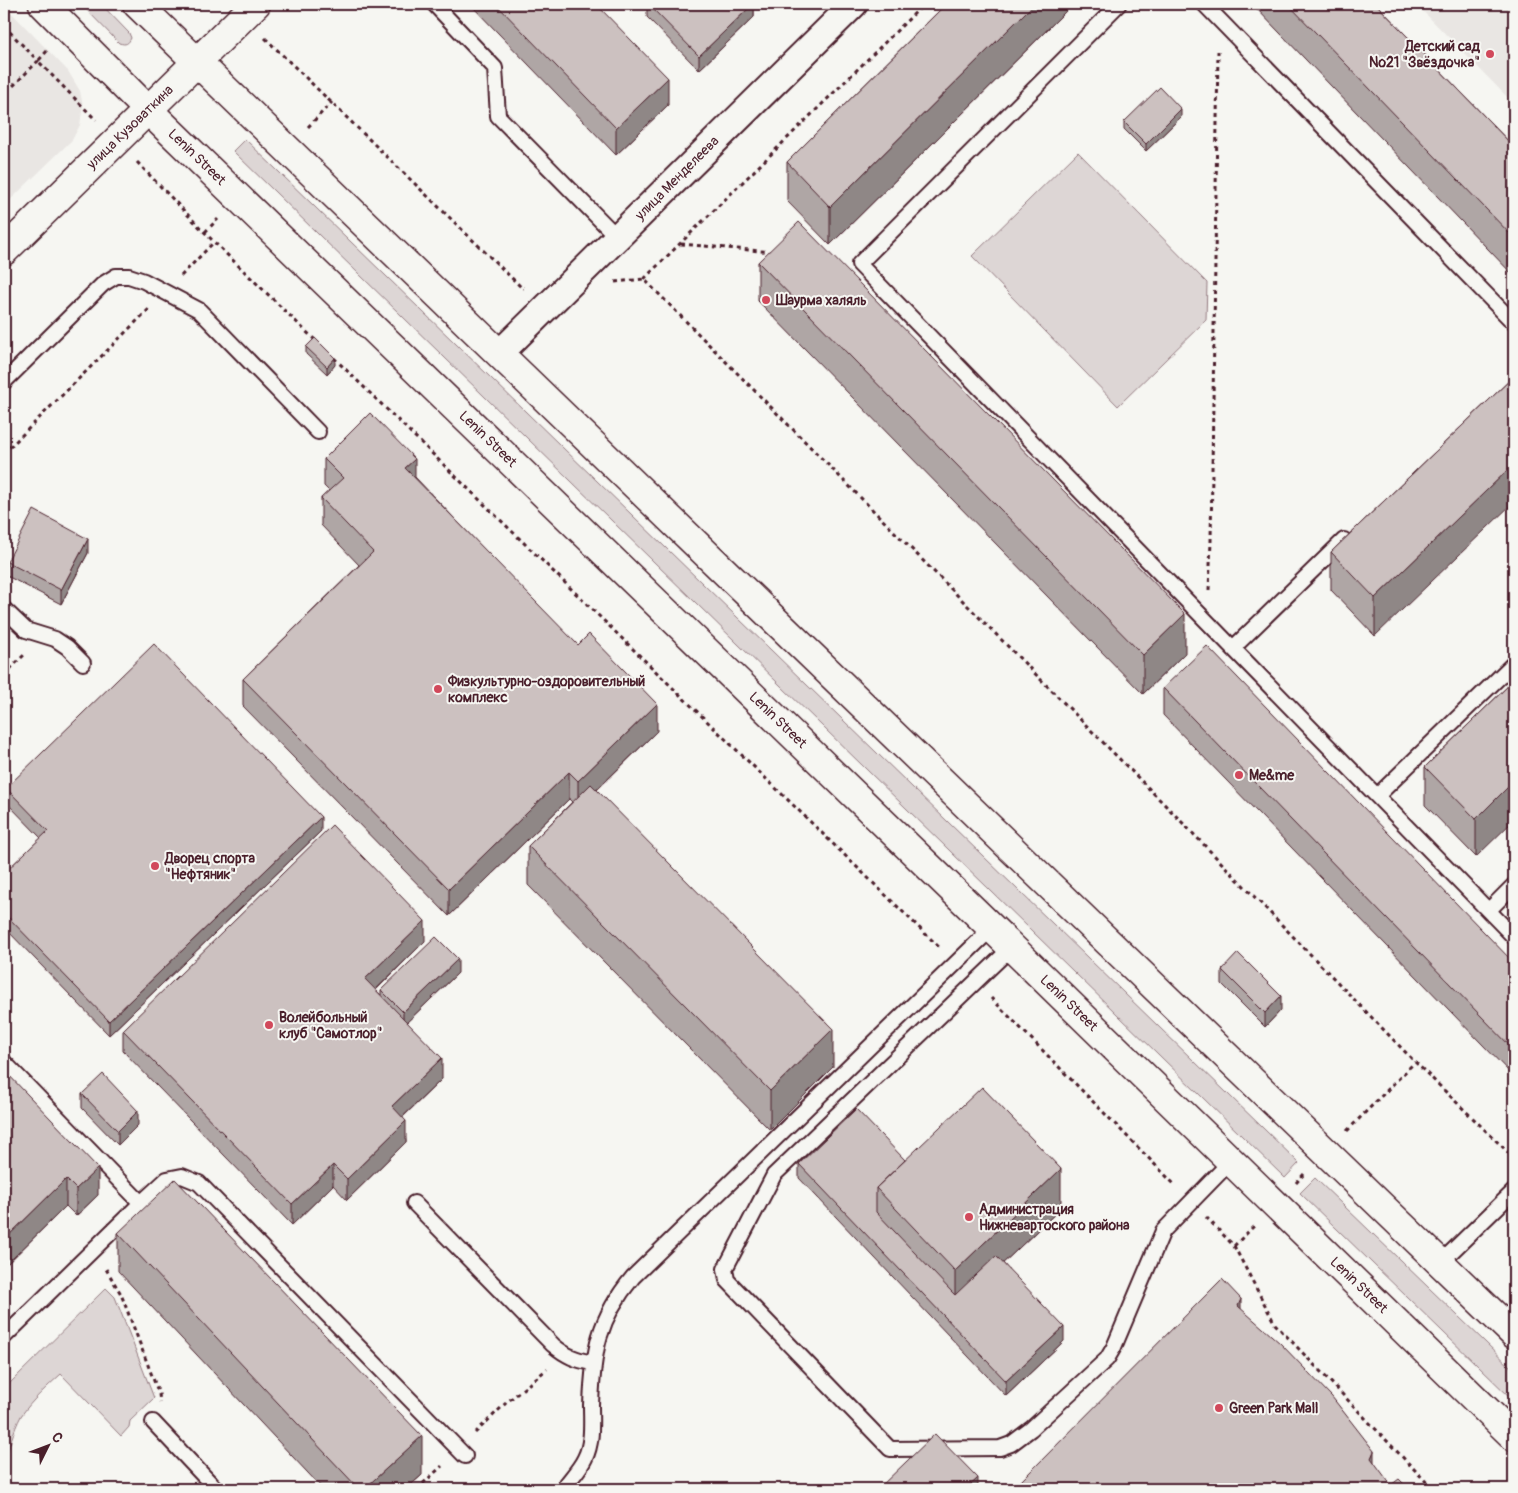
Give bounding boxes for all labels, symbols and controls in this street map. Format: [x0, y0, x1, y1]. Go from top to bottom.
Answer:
place label: Детский сад №21 "Звёздочка" [1369, 38, 1481, 71]
marker: Детский сад №21 "Звёздочка" [1484, 48, 1496, 60]
street label: улица Кузоваткина [83, 81, 177, 173]
street label: Lenin Street [165, 125, 230, 189]
street label: улица Менделеева [631, 132, 723, 224]
place label: Шаурма халяль [775, 292, 867, 309]
marker: Шаурма халяль [760, 294, 772, 306]
street label: Lenin Street [456, 407, 521, 471]
place label: Физкультурно-оздоровительный комплекс [447, 673, 646, 706]
marker: Физкультурно-оздоровительный комплекс [432, 683, 444, 695]
street label: Lenin Street [746, 688, 811, 752]
place label: Me&me [1249, 767, 1295, 784]
marker: Me&me [1233, 769, 1245, 781]
place label: Дворец спорта "Нефтяник" [164, 850, 256, 883]
marker: Дворец спорта "Нефтяник" [149, 860, 161, 872]
street label: Lenin Street [1037, 971, 1102, 1035]
place label: Волейбольный клуб "Самотлор" [279, 1009, 382, 1042]
marker: Волейбольный клуб "Самотлор" [263, 1019, 275, 1031]
place label: Администрация Нижневартоского района [979, 1201, 1130, 1234]
marker: Администрация Нижневартоского района [963, 1211, 975, 1223]
street label: Lenin Street [1327, 1253, 1392, 1317]
place label: Green Park Mall [1229, 1400, 1318, 1417]
marker: Green Park Mall [1213, 1402, 1225, 1414]
north arrow [22, 1420, 72, 1470]
text: С [48, 1429, 67, 1447]

